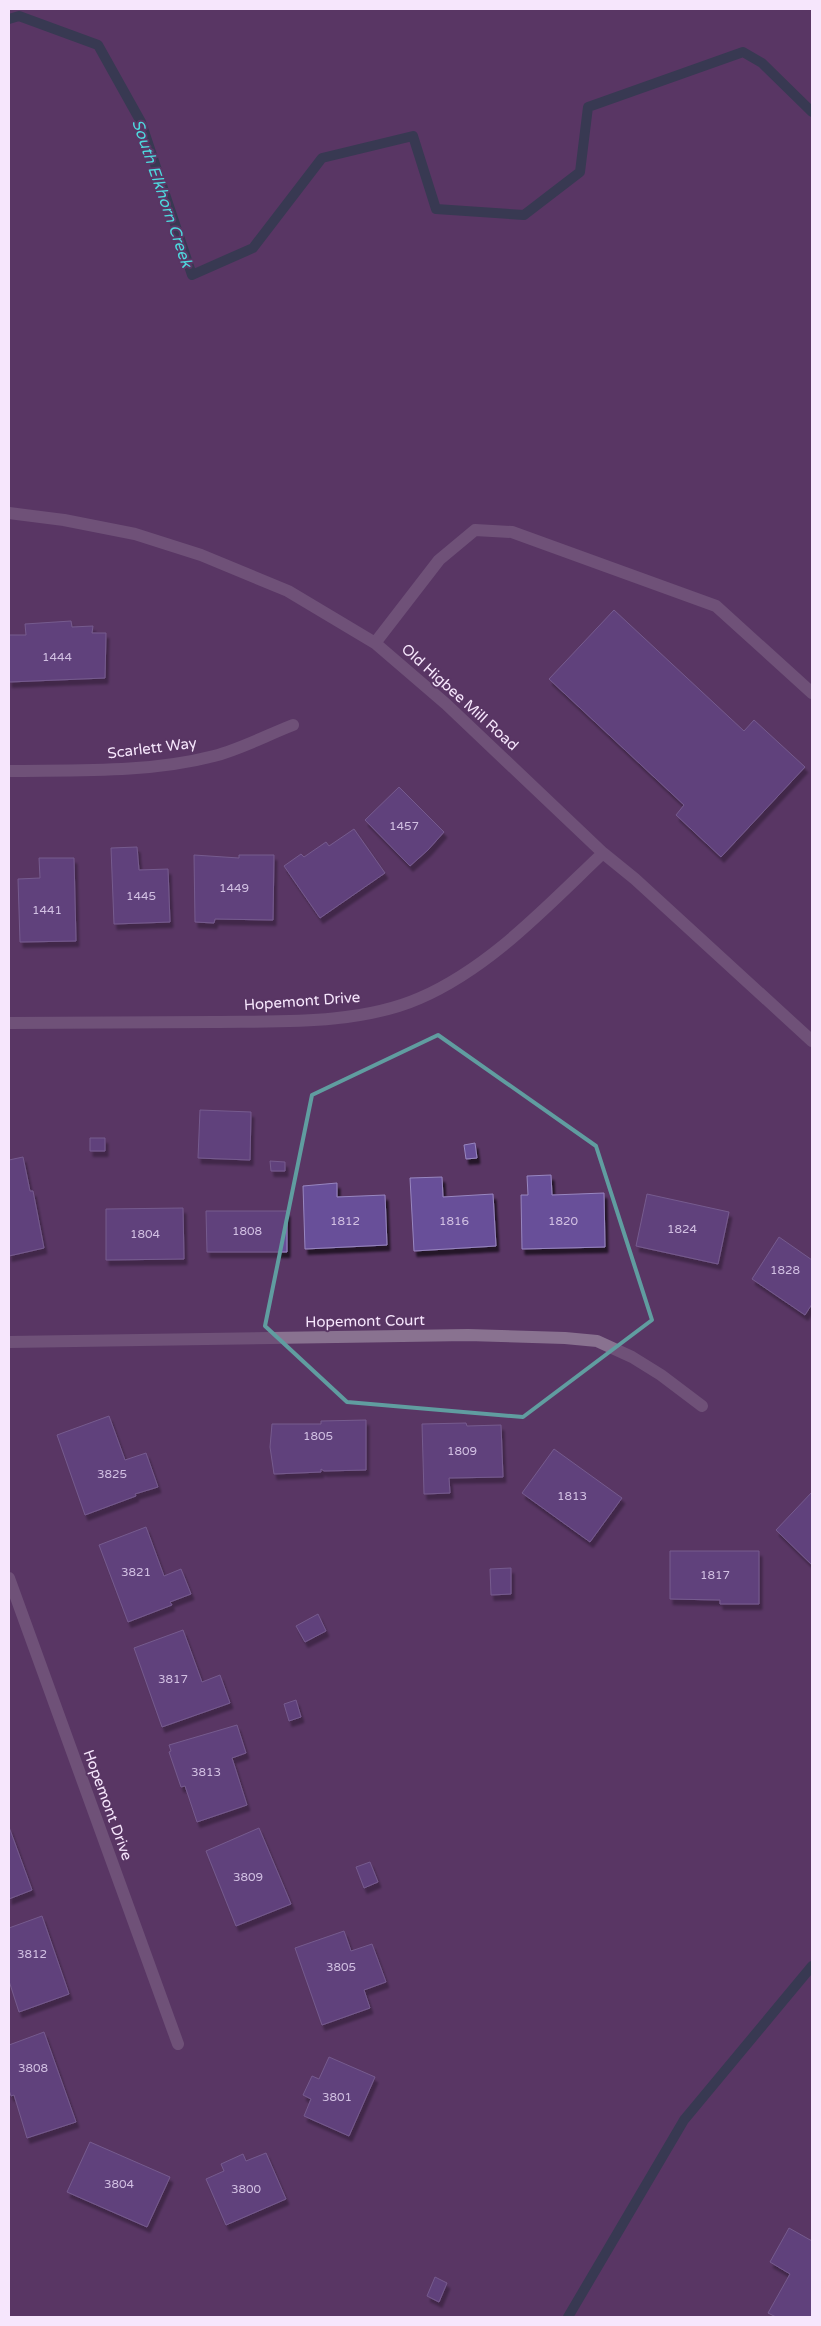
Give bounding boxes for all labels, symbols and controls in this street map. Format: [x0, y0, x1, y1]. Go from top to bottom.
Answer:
water label: South Elkhorn Creek [127, 117, 197, 271]
street label: Old Higbee Mill Road [398, 640, 522, 754]
house number: 1444 [42, 650, 73, 664]
street label: Scarlett Way [106, 734, 198, 762]
house number: 1457 [389, 819, 419, 833]
house number: 1449 [219, 881, 249, 895]
house number: 1445 [126, 889, 156, 903]
house number: 1441 [32, 903, 62, 917]
street label: Hopemont Drive [243, 988, 361, 1014]
house number: 1812 [330, 1214, 360, 1228]
house number: 1816 [439, 1214, 469, 1228]
house number: 1820 [548, 1214, 579, 1228]
house number: 1824 [667, 1222, 698, 1236]
house number: 1808 [232, 1224, 262, 1238]
house number: 1804 [130, 1227, 161, 1241]
house number: 1828 [770, 1263, 800, 1277]
street label: Hopemont Court [305, 1311, 425, 1331]
house number: 1805 [303, 1429, 333, 1443]
house number: 1809 [447, 1444, 477, 1458]
house number: 3825 [97, 1467, 127, 1481]
house number: 1813 [557, 1489, 587, 1503]
house number: 3821 [121, 1565, 151, 1579]
house number: 1817 [700, 1568, 730, 1582]
house number: 3817 [158, 1672, 188, 1686]
street label: Hopemont Drive [80, 1747, 136, 1863]
house number: 3813 [191, 1765, 221, 1779]
house number: 3809 [233, 1870, 263, 1884]
house number: 3812 [17, 1947, 47, 1961]
house number: 3805 [326, 1960, 356, 1974]
house number: 3808 [18, 2061, 48, 2075]
house number: 3801 [322, 2090, 352, 2104]
house number: 3804 [104, 2177, 135, 2191]
house number: 3800 [231, 2182, 262, 2196]

